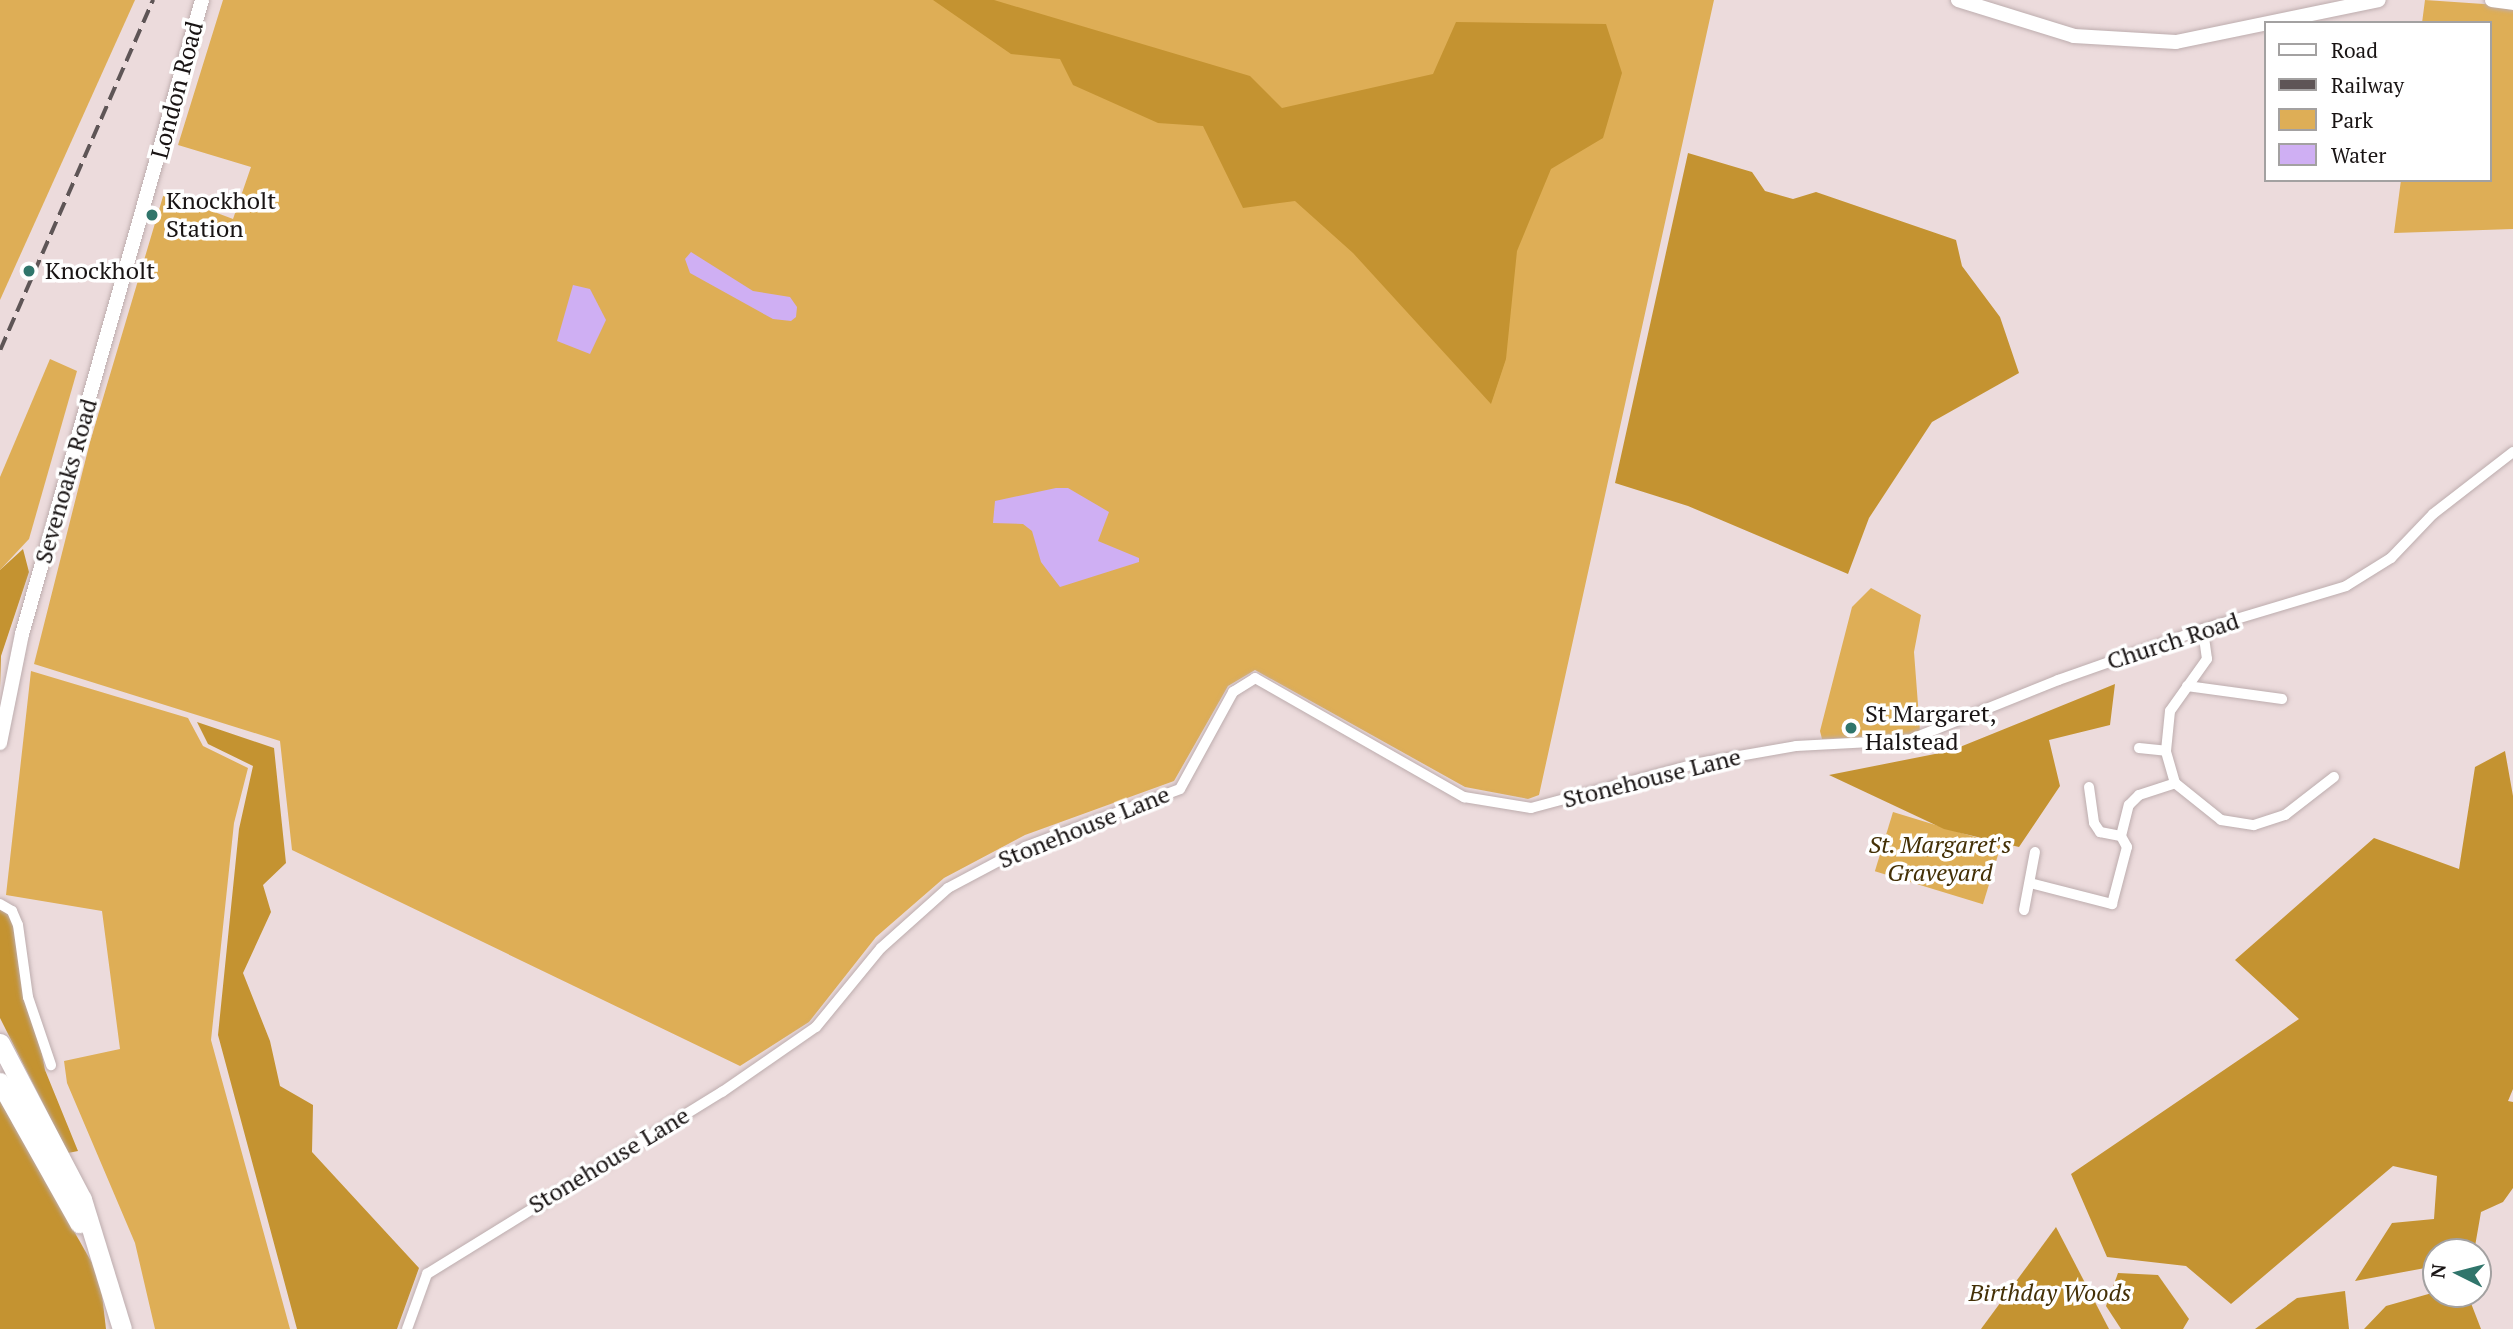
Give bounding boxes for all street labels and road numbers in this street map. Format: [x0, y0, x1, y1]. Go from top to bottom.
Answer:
street label: London Road [145, 18, 209, 162]
street label: Sevenoaks Road [29, 395, 103, 567]
street label: Church Road [2103, 606, 2243, 676]
street label: Stonehouse Lane [1560, 742, 1744, 814]
street label: Stonehouse Lane [994, 779, 1174, 875]
street label: Stonehouse Lane [523, 1101, 695, 1219]

